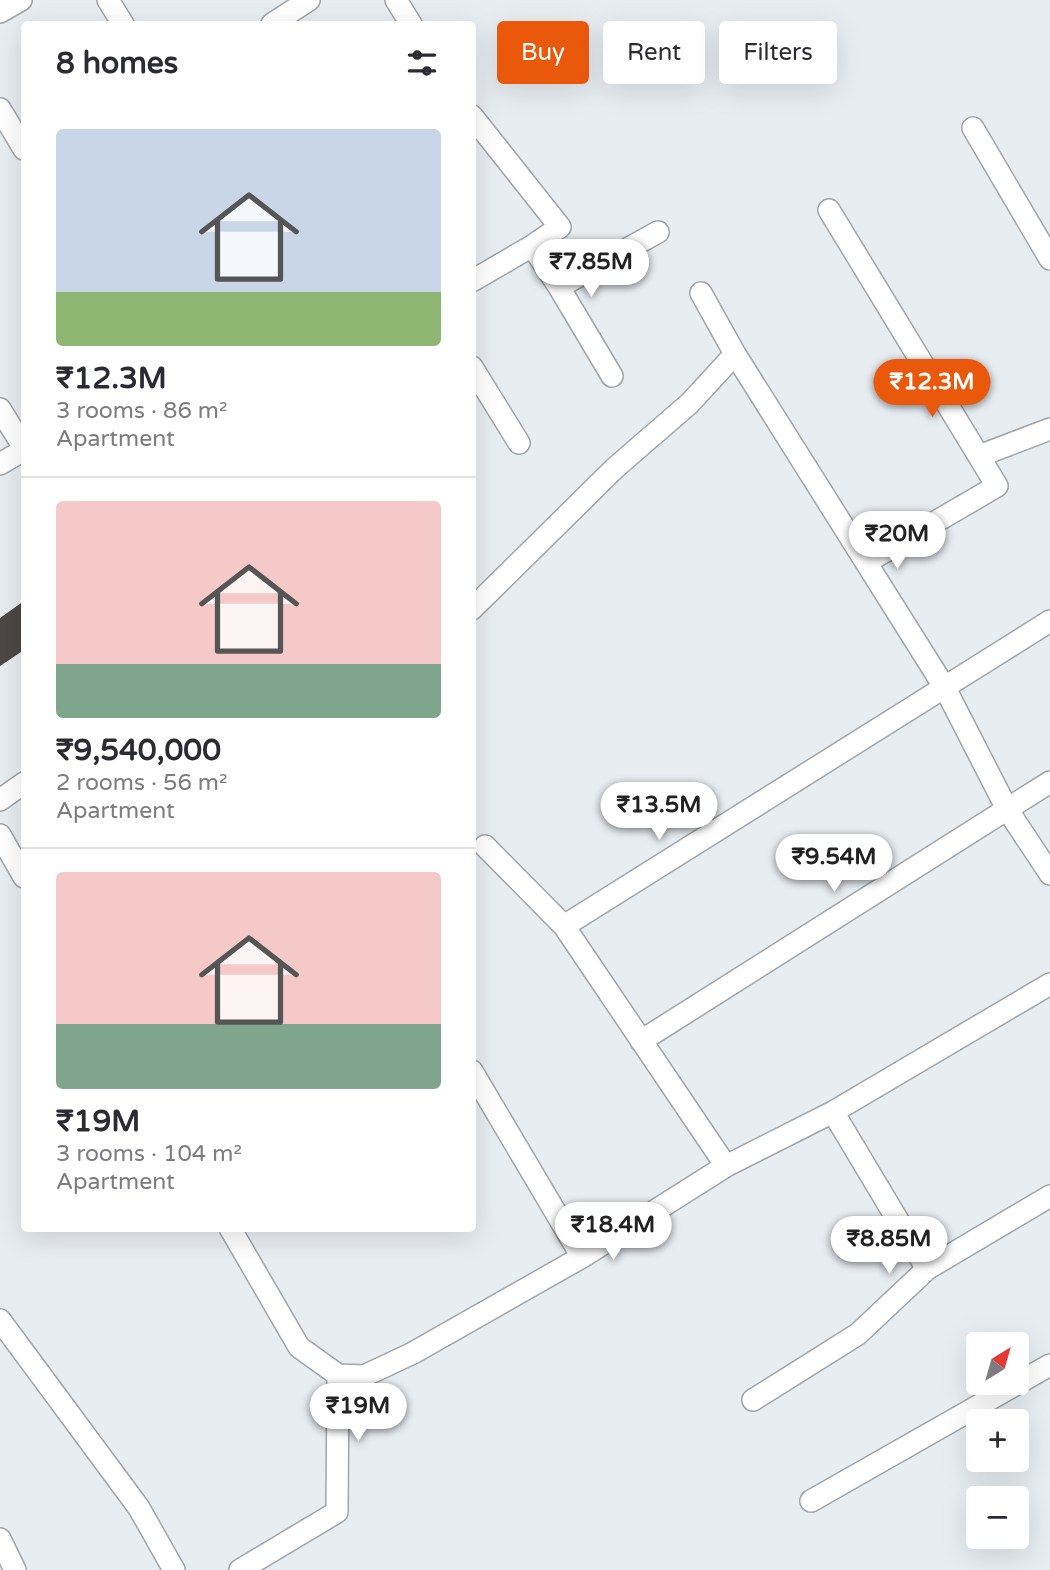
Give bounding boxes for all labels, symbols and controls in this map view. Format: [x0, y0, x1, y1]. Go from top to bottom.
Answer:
chip: Buy [497, 21, 589, 84]
chip: Rent [603, 21, 705, 84]
chip: Filters [719, 21, 837, 84]
icon: filters [403, 44, 441, 82]
text: 8 homes [56, 45, 178, 82]
icon: home [186, 174, 312, 300]
pin: ₹7.85M [534, 240, 648, 299]
text: ₹7.85M [549, 248, 633, 276]
text: ₹12.3M [56, 360, 167, 397]
pin: ₹12.3M [875, 360, 989, 419]
text: ₹12.3M [890, 368, 975, 396]
text: 3 rooms · 86 m² [56, 397, 227, 425]
text: Apartment [56, 425, 175, 453]
pin: ₹20M [856, 512, 938, 571]
text: ₹20M [865, 520, 929, 548]
icon: home [186, 546, 312, 672]
text: ₹9,540,000 [56, 732, 221, 769]
text: 2 rooms · 56 m² [56, 769, 227, 797]
pin: ₹13.5M [602, 782, 716, 842]
text: ₹13.5M [617, 791, 702, 819]
text: Apartment [56, 797, 175, 825]
pin: ₹9.54M [777, 834, 891, 894]
text: ₹9.54M [792, 843, 877, 871]
icon: home [186, 917, 312, 1043]
text: ₹19M [56, 1103, 140, 1140]
text: 3 rooms · 104 m² [56, 1140, 242, 1168]
text: Apartment [56, 1168, 175, 1196]
pin: ₹18.4M [556, 1202, 670, 1262]
text: ₹18.4M [571, 1211, 655, 1239]
pin: ₹8.85M [832, 1216, 946, 1276]
text: ₹8.85M [847, 1225, 931, 1253]
north arrow [966, 1332, 1029, 1395]
map controls [966, 1332, 1029, 1549]
pin: ₹19M [317, 1384, 399, 1443]
text: ₹19M [326, 1392, 390, 1420]
button: + [966, 1409, 1029, 1472]
button: − [966, 1486, 1029, 1549]

